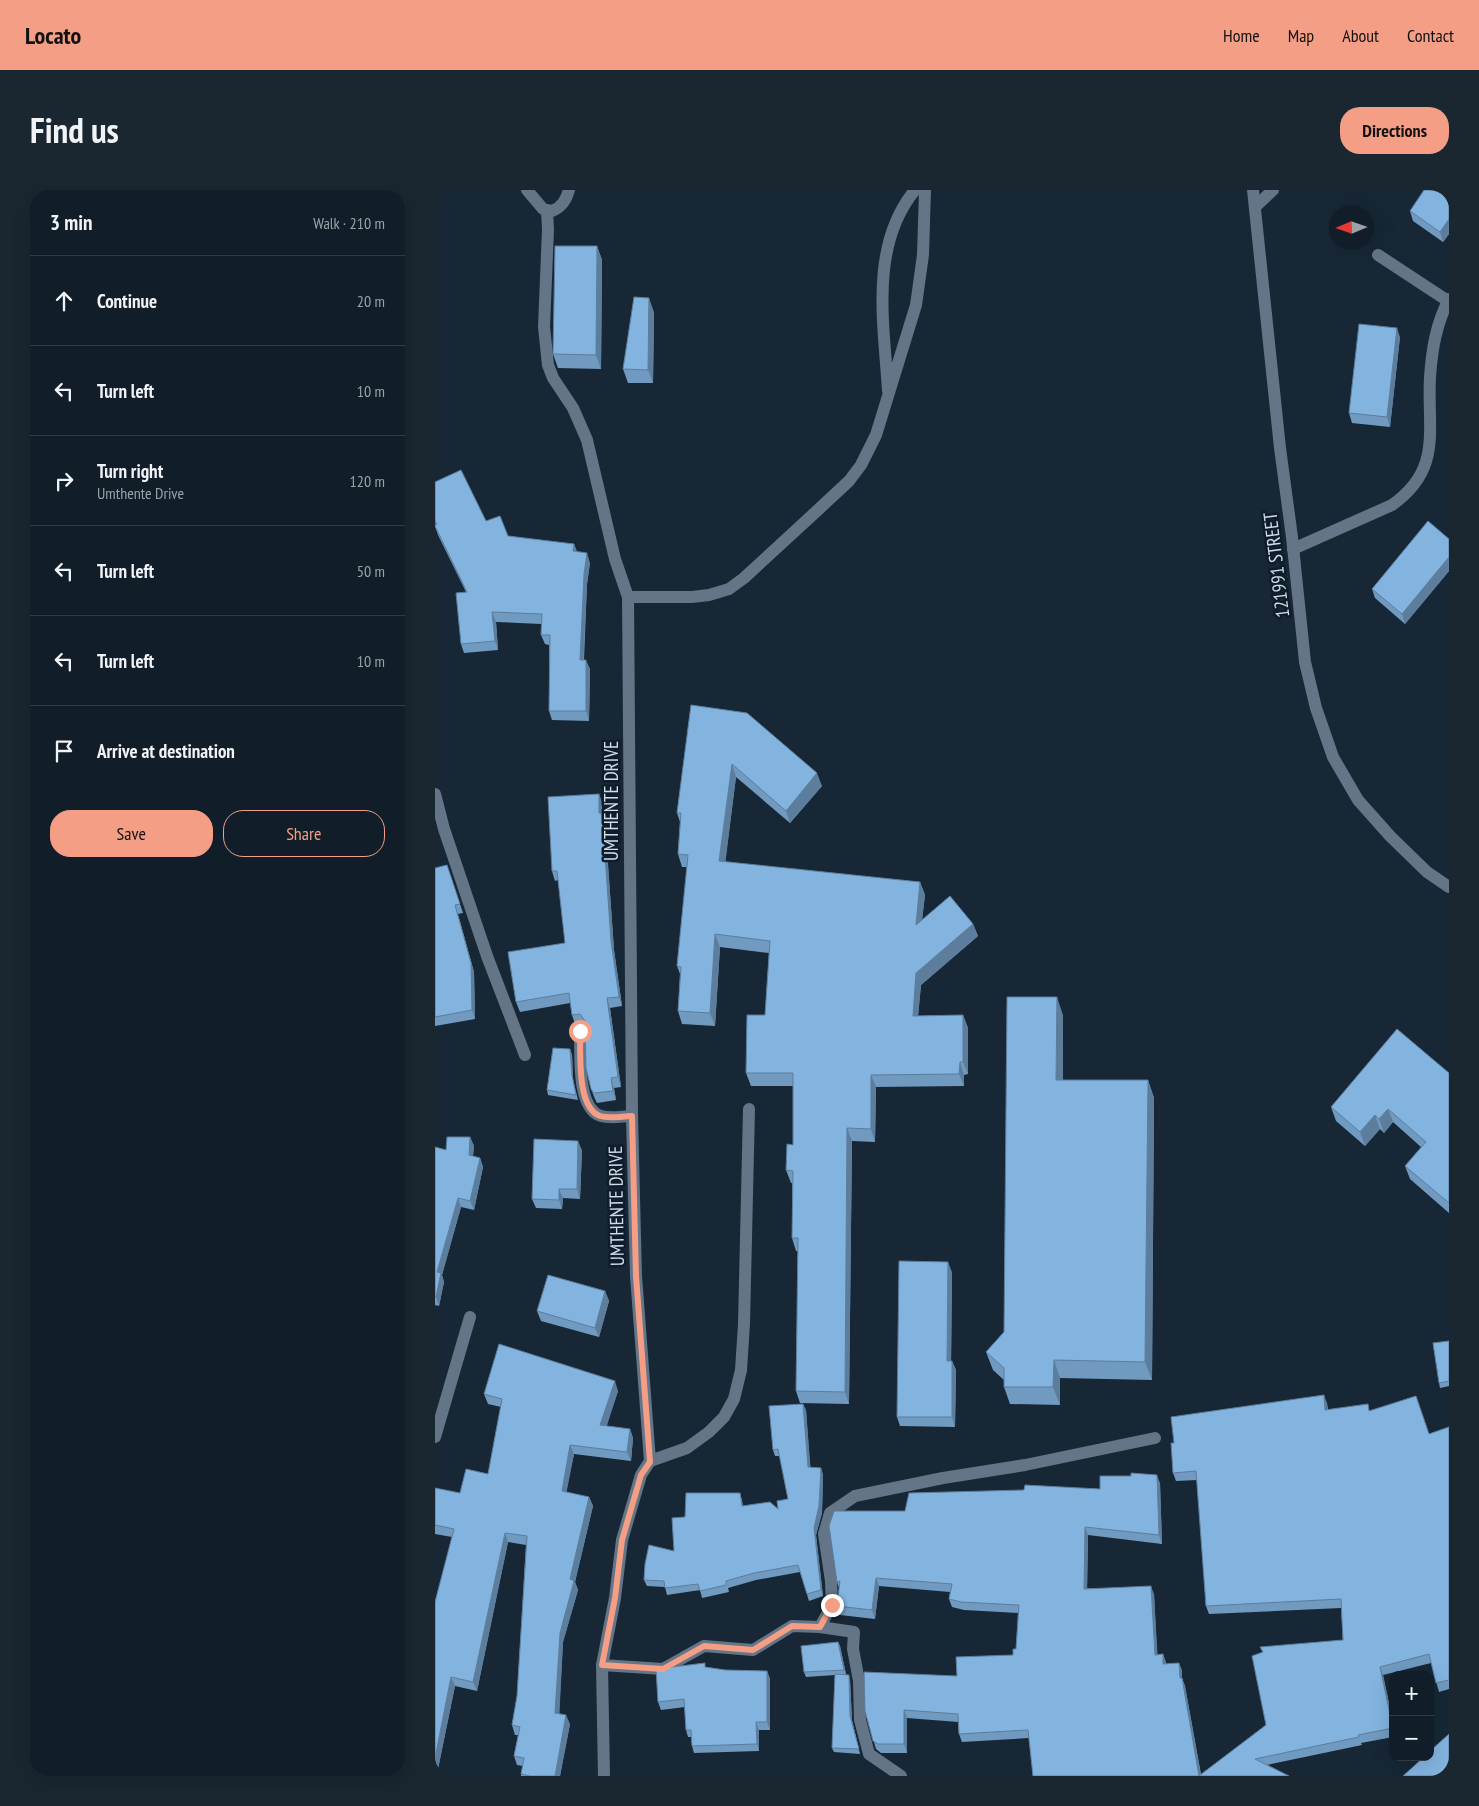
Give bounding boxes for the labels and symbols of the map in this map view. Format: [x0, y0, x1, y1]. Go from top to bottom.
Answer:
north arrow [1329, 205, 1374, 250]
street label: 121991 STREET [1258, 510, 1294, 619]
street label: UMTHENTE DRIVE [599, 741, 623, 861]
route start [569, 1020, 592, 1043]
street label: UMTHENTE DRIVE [603, 1146, 629, 1266]
route end [821, 1594, 844, 1617]

